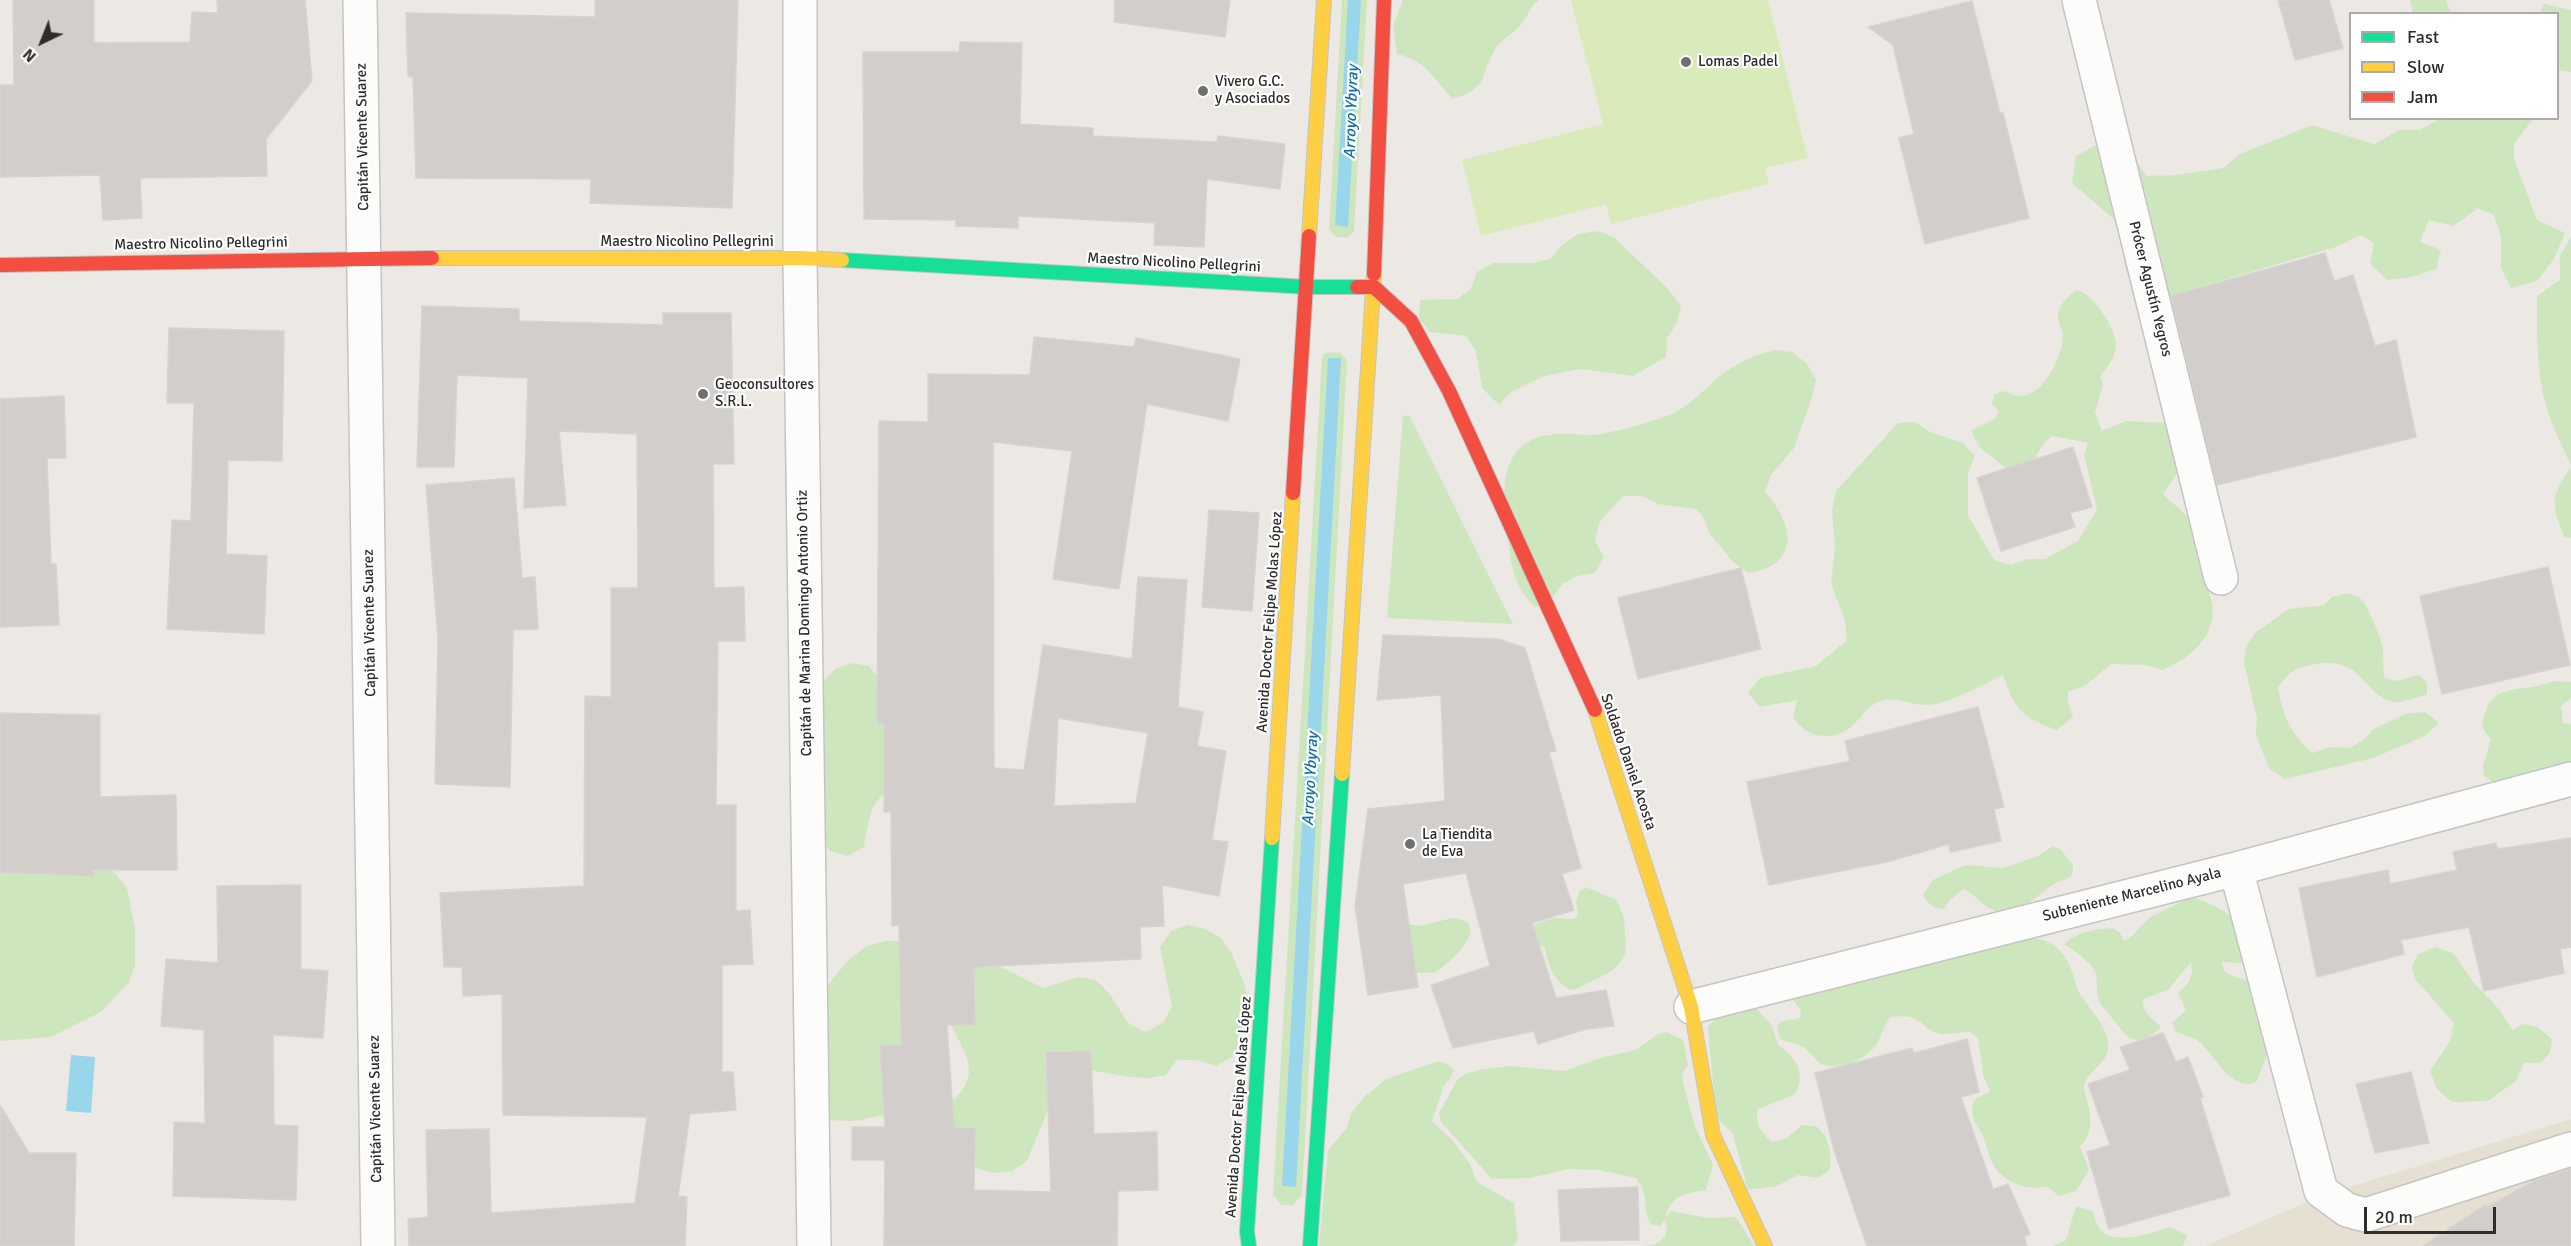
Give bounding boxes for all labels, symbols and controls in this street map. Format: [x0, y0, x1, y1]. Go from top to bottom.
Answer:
north arrow [12, 12, 72, 72]
legend [2349, 12, 2559, 120]
text: Fast [2407, 26, 2439, 48]
text: N [19, 44, 41, 66]
place label: Lomas Padel [1698, 53, 1778, 71]
marker: Lomas Padel [1679, 55, 1693, 69]
text: Slow [2407, 56, 2444, 78]
street label: Capitán Vicente Suarez [353, 63, 373, 211]
water label: Arroyo Ybyray [1341, 65, 1363, 159]
place label: Vivero G.C. y Asociados [1215, 73, 1290, 108]
marker: Vivero G.C. y Asociados [1196, 84, 1210, 98]
text: Jam [2407, 86, 2438, 108]
street label: Prócer Agustín Yegros [2124, 219, 2176, 359]
street label: Maestro Nicolino Pellegrini [114, 233, 288, 255]
street label: Maestro Nicolino Pellegrini [600, 233, 774, 251]
street label: Maestro Nicolino Pellegrini [1087, 249, 1261, 277]
place label: Geoconsultores S.R.L. [715, 376, 814, 411]
marker: Geoconsultores S.R.L. [696, 387, 710, 401]
street label: Capitán de Marina Domingo Antonio Ortiz [794, 490, 816, 756]
street label: Avenida Doctor Felipe Molas López [1253, 511, 1287, 733]
street label: Capitán Vicente Suarez [360, 549, 380, 697]
street label: Soldado Daniel Acosta [1596, 692, 1660, 832]
water label: Arroyo Ybyray [1299, 732, 1323, 826]
place label: La Tiendita de Eva [1422, 826, 1492, 861]
marker: La Tiendita de Eva [1403, 837, 1417, 851]
street label: Subteniente Marcelino Ayala [2041, 864, 2223, 926]
street label: Avenida Doctor Felipe Molas López [1222, 996, 1256, 1218]
street label: Capitán Vicente Suarez [366, 1035, 386, 1183]
scale bar [2367, 1195, 2499, 1233]
text: 20 m [2375, 1206, 2413, 1228]

